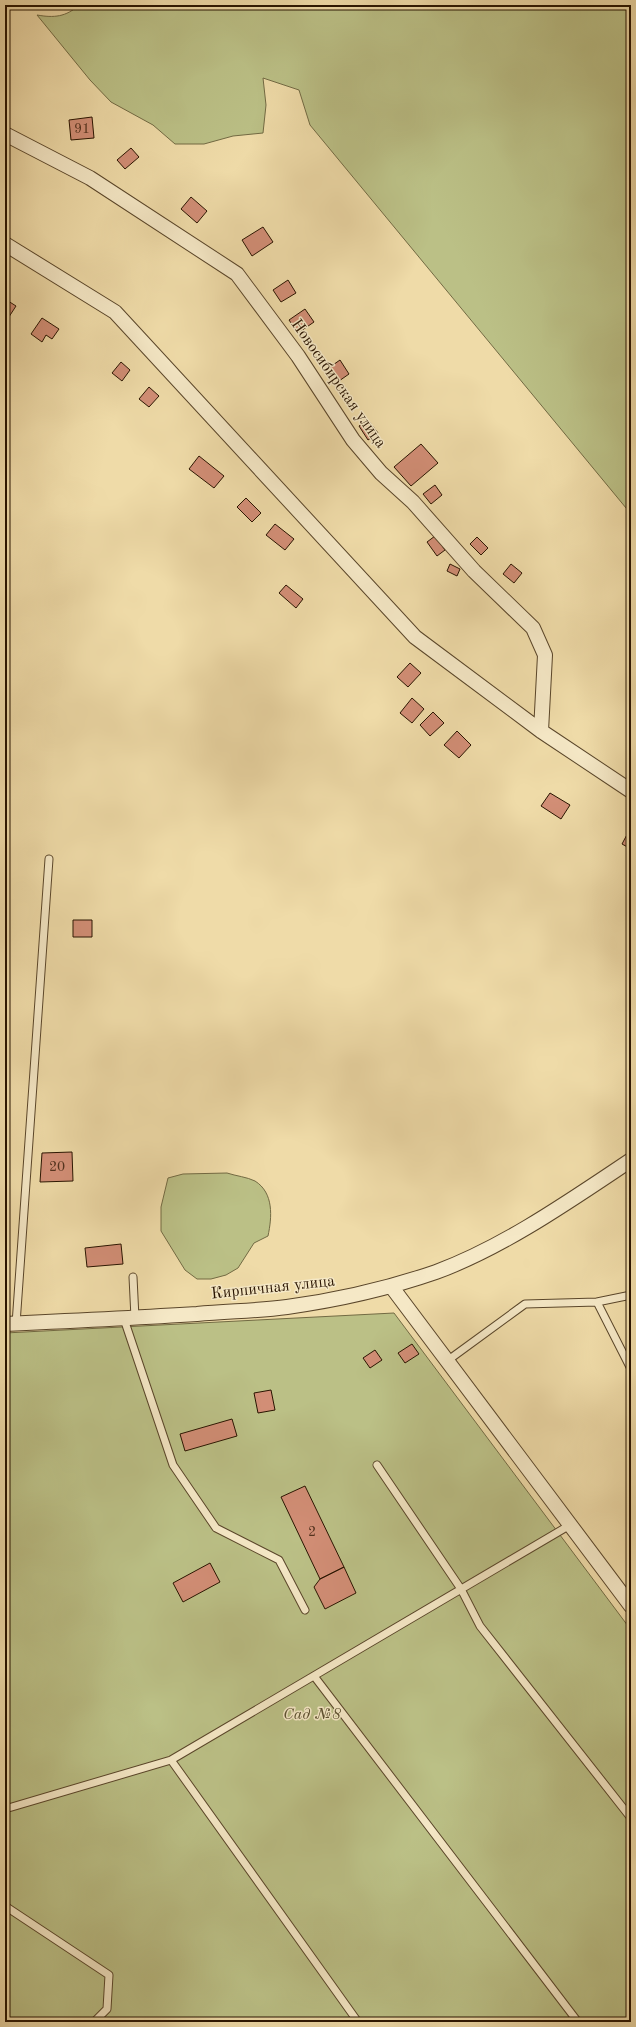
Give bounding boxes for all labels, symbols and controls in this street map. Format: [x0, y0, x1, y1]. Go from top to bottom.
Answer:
house number: 91 [74, 122, 90, 136]
street label: Новосибирская улица [288, 317, 389, 451]
house number: 20 [49, 1160, 65, 1174]
street label: Кирпичная улица [210, 1274, 336, 1302]
house number: 2 [308, 1525, 316, 1539]
park label: Сад №8 [283, 1707, 342, 1723]

